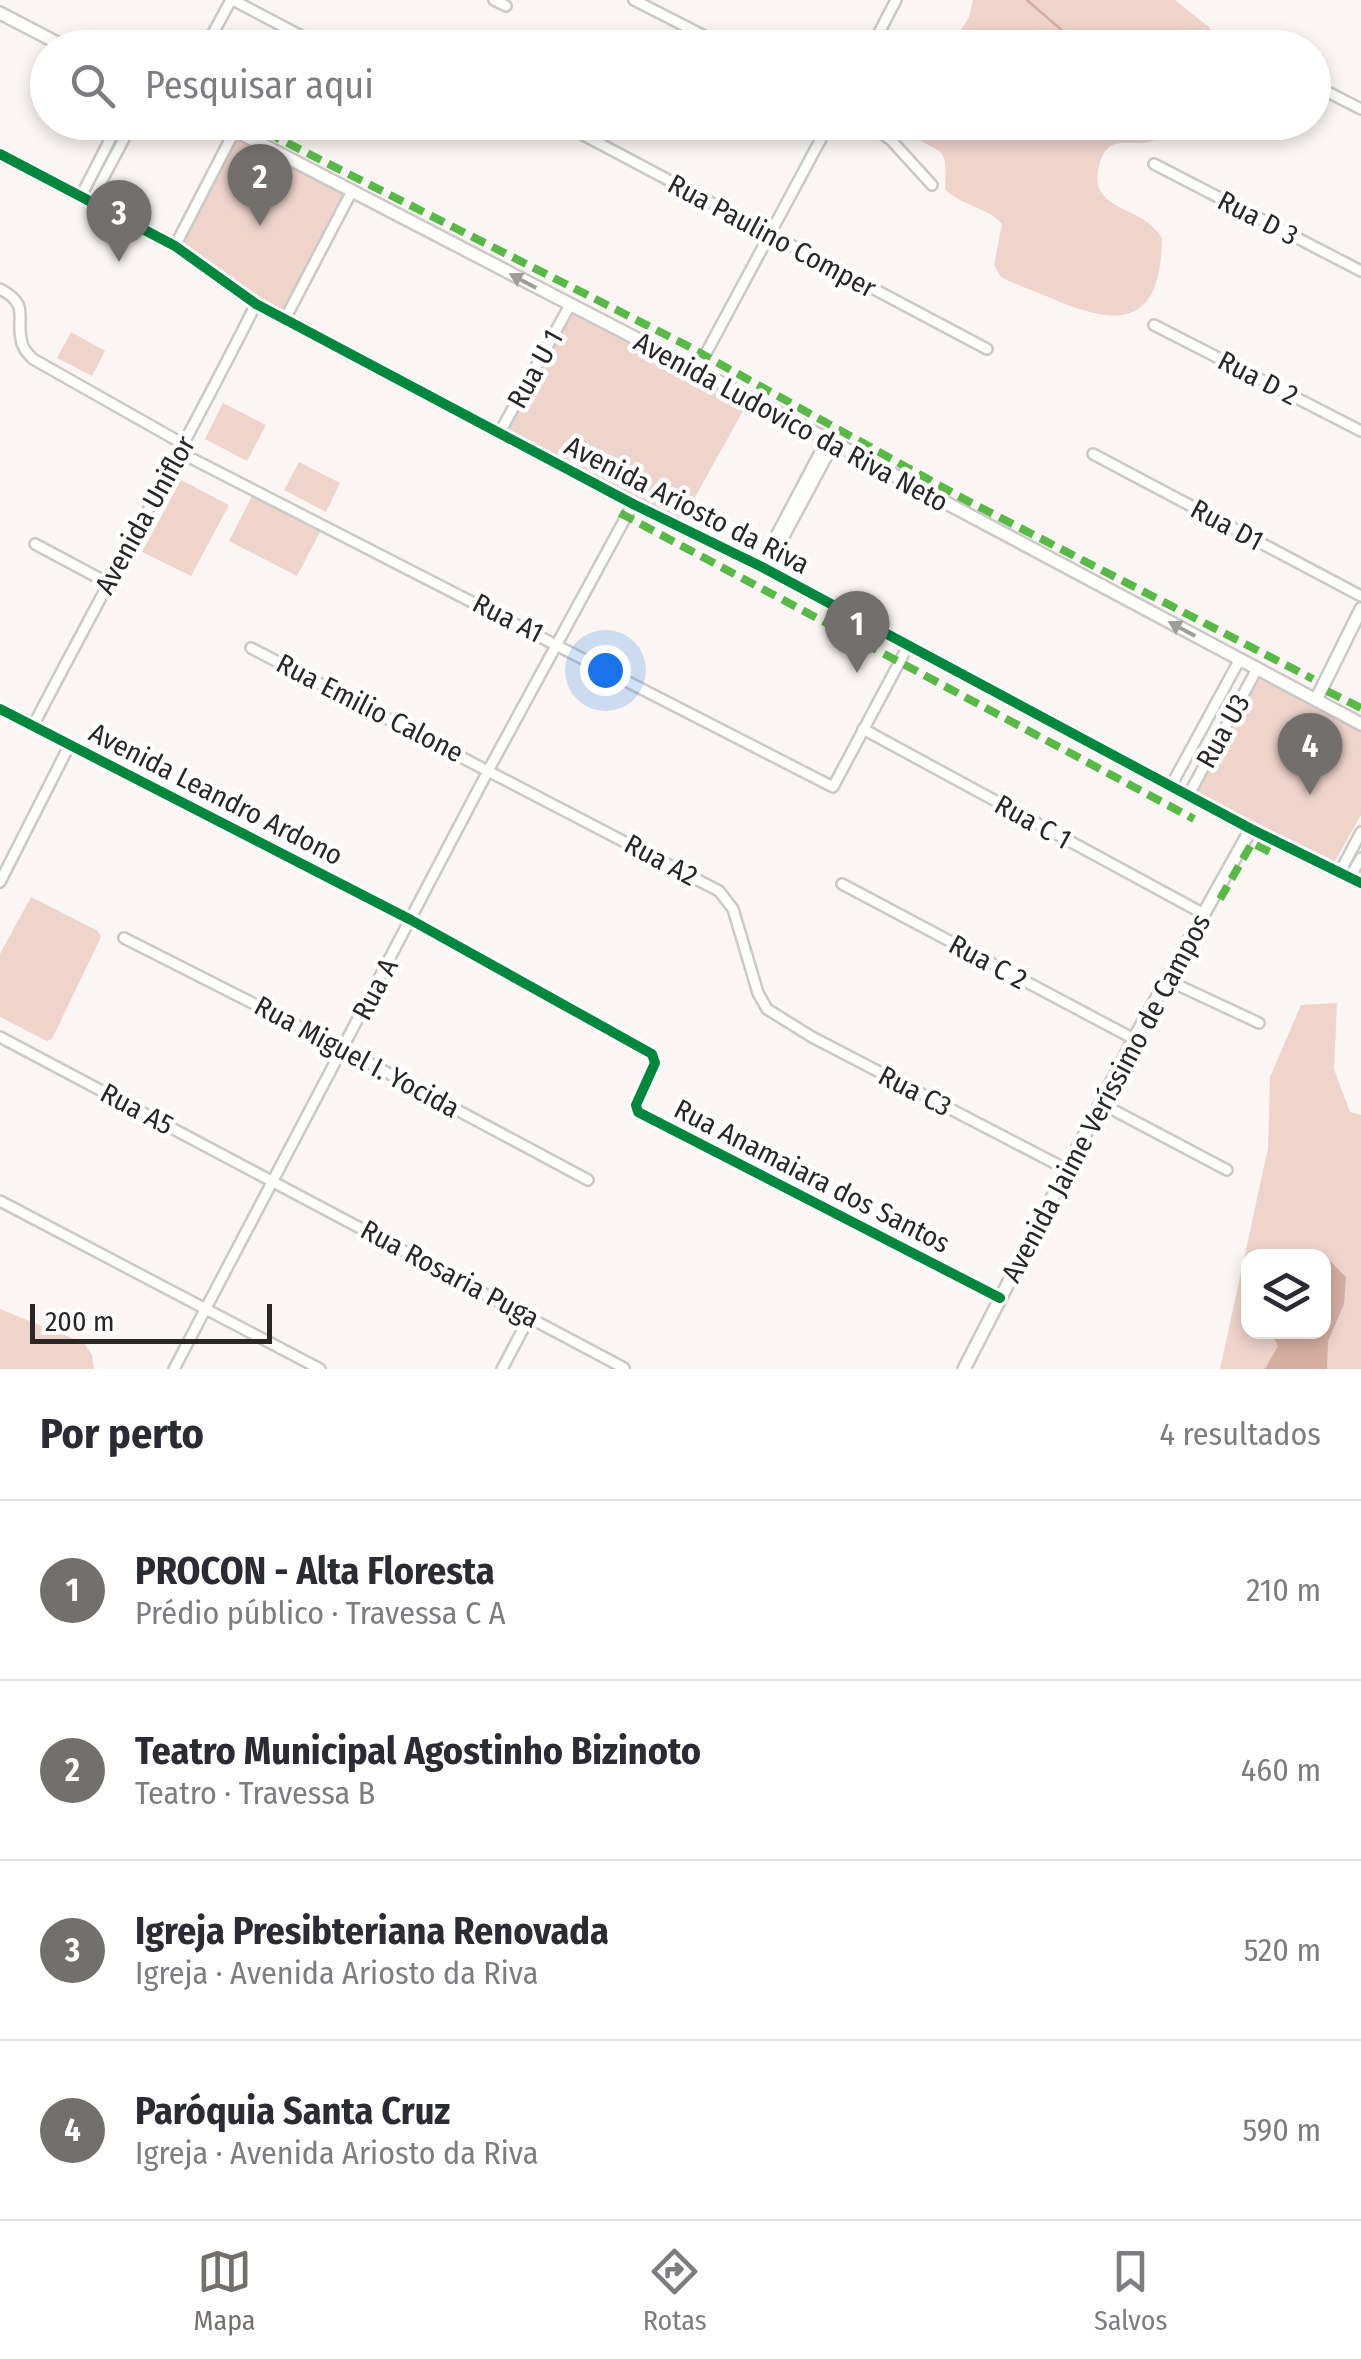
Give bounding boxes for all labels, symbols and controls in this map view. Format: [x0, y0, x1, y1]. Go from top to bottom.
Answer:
search box [30, 30, 1331, 140]
icon: search [65, 58, 120, 113]
text: Pesquisar aqui [145, 62, 374, 108]
pin: 2 [228, 144, 292, 226]
street label: Rua Paulino Comper [662, 167, 882, 305]
pin: 3 [86, 180, 152, 262]
street label: Rua D 3 [1212, 184, 1304, 252]
one-way arrow [509, 273, 538, 290]
street label: Rua U 1 [500, 324, 570, 414]
street label: Avenida Ludovico da Riva Neto [628, 325, 954, 519]
street label: Rua D 2 [1212, 344, 1304, 412]
street label: Avenida Ariosto da Riva [559, 429, 815, 581]
street label: Avenida Uniflor [88, 430, 202, 600]
street label: Rua D1 [1185, 492, 1269, 558]
street label: Rua A1 [467, 586, 549, 650]
pin: 1 [824, 590, 890, 673]
one-way arrow [1168, 621, 1197, 638]
your location [580, 645, 631, 696]
street label: Rua Emilio Calone [271, 647, 469, 769]
street label: Rua U3 [1189, 688, 1257, 774]
pin: 4 [1278, 712, 1342, 795]
street label: Avenida Leandro Ardono [84, 716, 348, 872]
street label: Rua C 1 [989, 788, 1077, 856]
street label: Rua A2 [619, 827, 703, 893]
street label: Avenida Jaime Veríssimo de Campos [995, 908, 1217, 1288]
street label: Rua C 2 [943, 928, 1033, 996]
street label: Rua A [345, 952, 405, 1025]
street label: Rua Miguel I. Yocida [249, 989, 465, 1125]
street label: Rua C3 [873, 1059, 957, 1123]
street label: Rua A5 [95, 1076, 179, 1142]
street label: Rua Anamaiara dos Santos [669, 1092, 955, 1260]
street label: Rua Rosaria Puga [355, 1213, 545, 1335]
map controls [1241, 1249, 1331, 1339]
button: layers [1241, 1249, 1331, 1339]
scale bar [30, 1299, 272, 1344]
text: 200 m [45, 1305, 115, 1338]
text: Por perto [40, 1409, 204, 1459]
text: 4 resultados [1159, 1415, 1321, 1453]
text: PROCON - Alta Floresta [135, 1548, 495, 1594]
text: 1 [66, 1571, 79, 1609]
text: 210 m [1246, 1571, 1321, 1609]
text: Prédio público · Travessa C A [135, 1594, 506, 1632]
text: Teatro Municipal Agostinho Bizinoto [135, 1728, 701, 1774]
text: 2 [65, 1751, 80, 1789]
text: 460 m [1241, 1751, 1321, 1789]
text: Teatro · Travessa B [135, 1774, 375, 1812]
text: Igreja Presibteriana Renovada [135, 1908, 609, 1954]
text: 3 [65, 1931, 80, 1969]
text: 520 m [1244, 1931, 1321, 1969]
text: Igreja · Avenida Ariosto da Riva [135, 1954, 538, 1992]
text: Paróquia Santa Cruz [135, 2088, 450, 2134]
text: 4 [64, 2111, 81, 2149]
text: 590 m [1242, 2111, 1321, 2149]
text: Igreja · Avenida Ariosto da Riva [135, 2134, 538, 2172]
tab: Mapa [194, 2244, 256, 2337]
tab: Rotas [643, 2244, 707, 2337]
tab: Salvos [1094, 2244, 1167, 2337]

